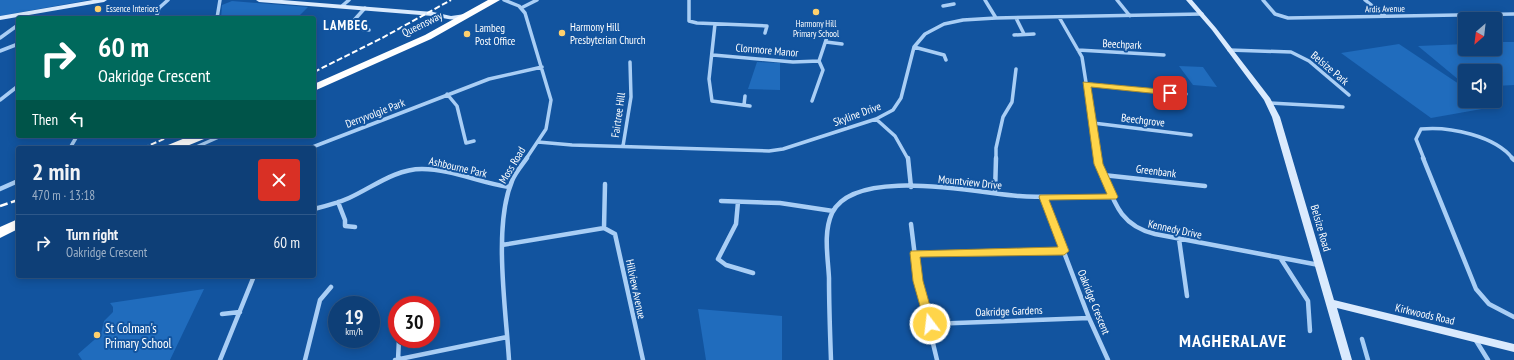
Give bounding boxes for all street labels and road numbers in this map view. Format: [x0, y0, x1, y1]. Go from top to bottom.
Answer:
street label: Ardis Avenue [1365, 3, 1405, 14]
street label: Queensway [399, 8, 445, 40]
street label: Beechpark [1102, 36, 1143, 52]
street label: Clonmore Manor [735, 40, 799, 60]
street label: Belsize Park [1308, 48, 1352, 88]
street label: Fairtree Hill [608, 91, 628, 138]
street label: Derryvolgie Park [343, 95, 407, 131]
street label: Skyline Drive [831, 99, 883, 129]
street label: Beechgrove [1120, 110, 1166, 130]
street label: Moss Road [496, 144, 528, 186]
street label: Ashbourne Park [428, 154, 489, 181]
street label: Greenbank [1135, 162, 1178, 181]
street label: Mountview Drive [937, 172, 1003, 192]
street label: Belsize Road [1308, 203, 1334, 253]
street label: Kennedy Drive [1147, 216, 1204, 242]
street label: Hillview Avenue [623, 258, 649, 321]
street label: Oakridge Crescent [1075, 267, 1113, 337]
street label: Kirkwoods Road [1394, 300, 1456, 328]
street label: Oakridge Gardens [975, 303, 1043, 319]

